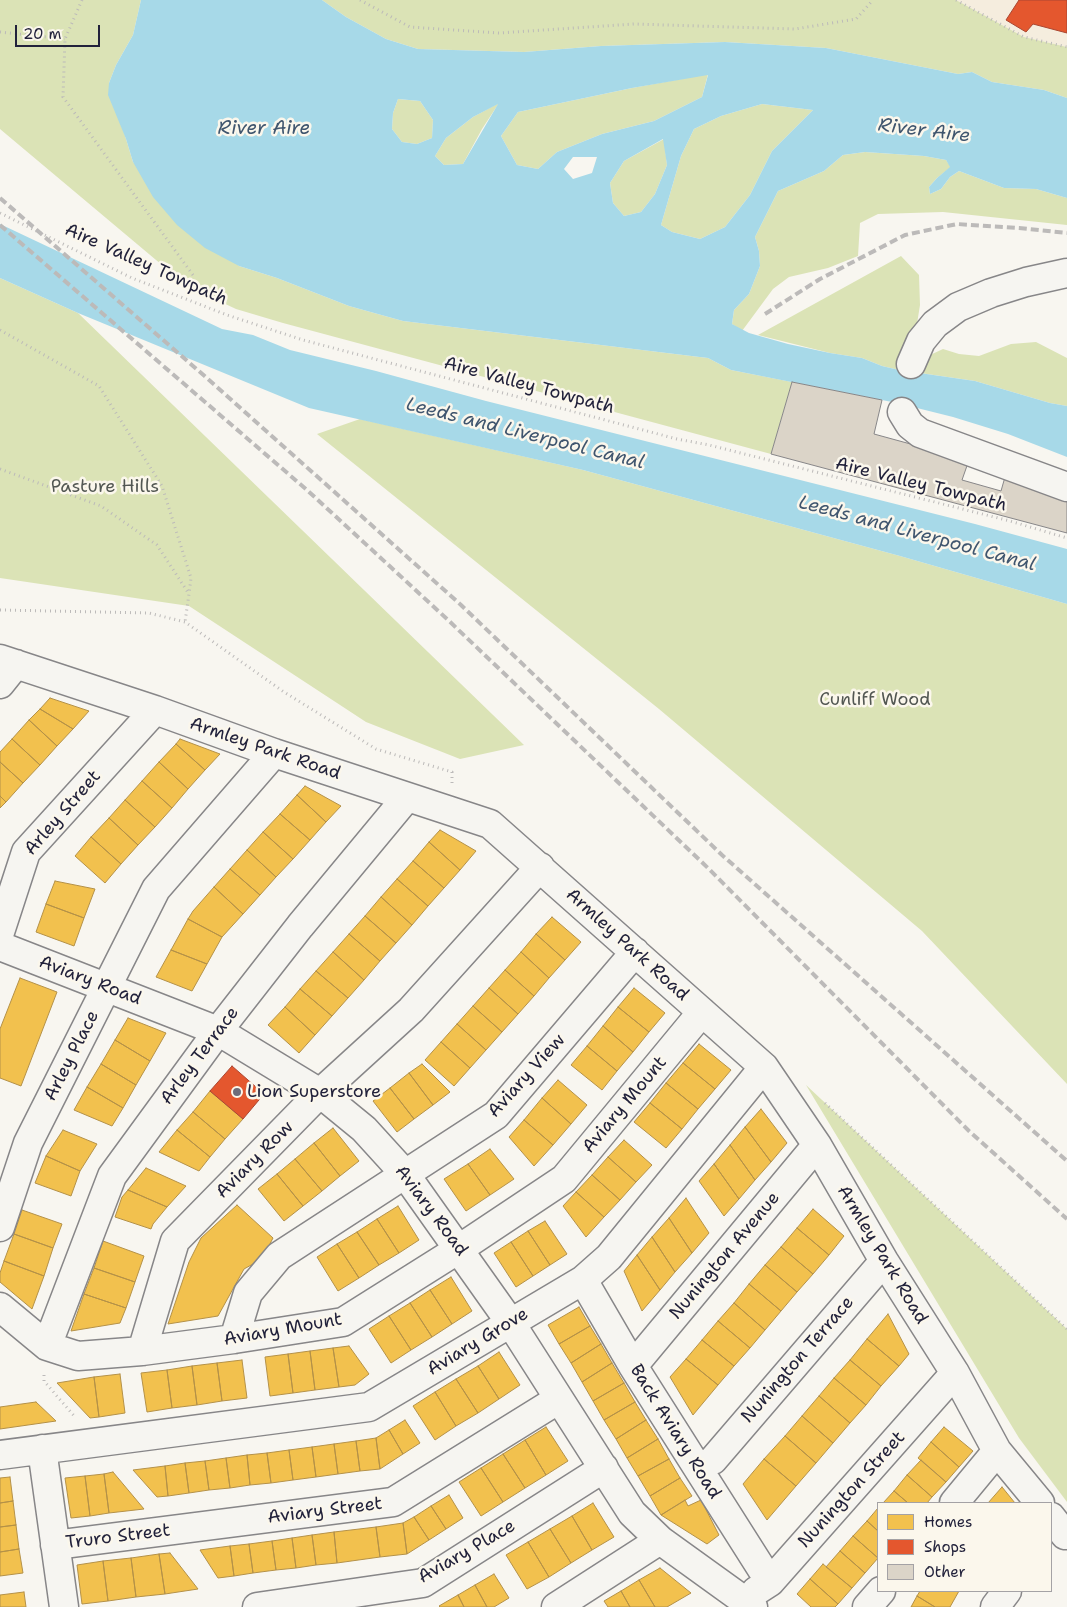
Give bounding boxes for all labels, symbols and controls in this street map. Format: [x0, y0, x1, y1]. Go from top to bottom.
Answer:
scale bar [18, 15, 102, 47]
text: 20 m [23, 24, 62, 44]
water label: River Aire [877, 114, 971, 148]
water label: River Aire [218, 118, 310, 140]
street label: Aire Valley Towpath [61, 219, 231, 311]
street label: Aire Valley Towpath [441, 353, 617, 419]
water label: Leeds and Liverpool Canal [404, 393, 646, 475]
street label: Aire Valley Towpath [833, 453, 1009, 517]
park label: Pasture Hills [51, 476, 159, 498]
water label: Leeds and Liverpool Canal [796, 491, 1038, 577]
park label: Cunliff Wood [819, 689, 931, 711]
street label: Armley Park Road [187, 713, 343, 785]
street label: Arley Street [20, 766, 106, 860]
street label: Armley Park Road [561, 884, 693, 1006]
street label: Aviary Road [36, 952, 144, 1010]
street label: Arley Terrace [156, 1003, 244, 1109]
street label: Arley Place [40, 1007, 104, 1105]
street label: Aviary View [484, 1030, 570, 1122]
street label: Aviary Mount [578, 1052, 672, 1158]
place label: Lion Superstore [247, 1081, 381, 1103]
marker: Lion Superstore [231, 1086, 243, 1098]
street label: Aviary Row [212, 1117, 298, 1203]
street label: Aviary Road [390, 1161, 472, 1261]
street label: Armley Park Road [832, 1182, 932, 1328]
street label: Nunington Avenue [665, 1188, 785, 1324]
street label: Nunington Terrace [737, 1292, 859, 1428]
street label: Aviary Grove [424, 1303, 532, 1381]
street label: Aviary Mount [222, 1309, 344, 1351]
street label: Back Aviary Road [625, 1361, 725, 1503]
street label: Nunington Street [794, 1427, 910, 1553]
street label: Aviary Street [266, 1493, 384, 1529]
legend [877, 1502, 1052, 1592]
text: Homes [924, 1512, 972, 1532]
street label: Aviary Place [415, 1516, 519, 1588]
street label: Truro Street [64, 1520, 172, 1554]
text: Shops [924, 1537, 966, 1557]
text: Other [924, 1562, 966, 1582]

